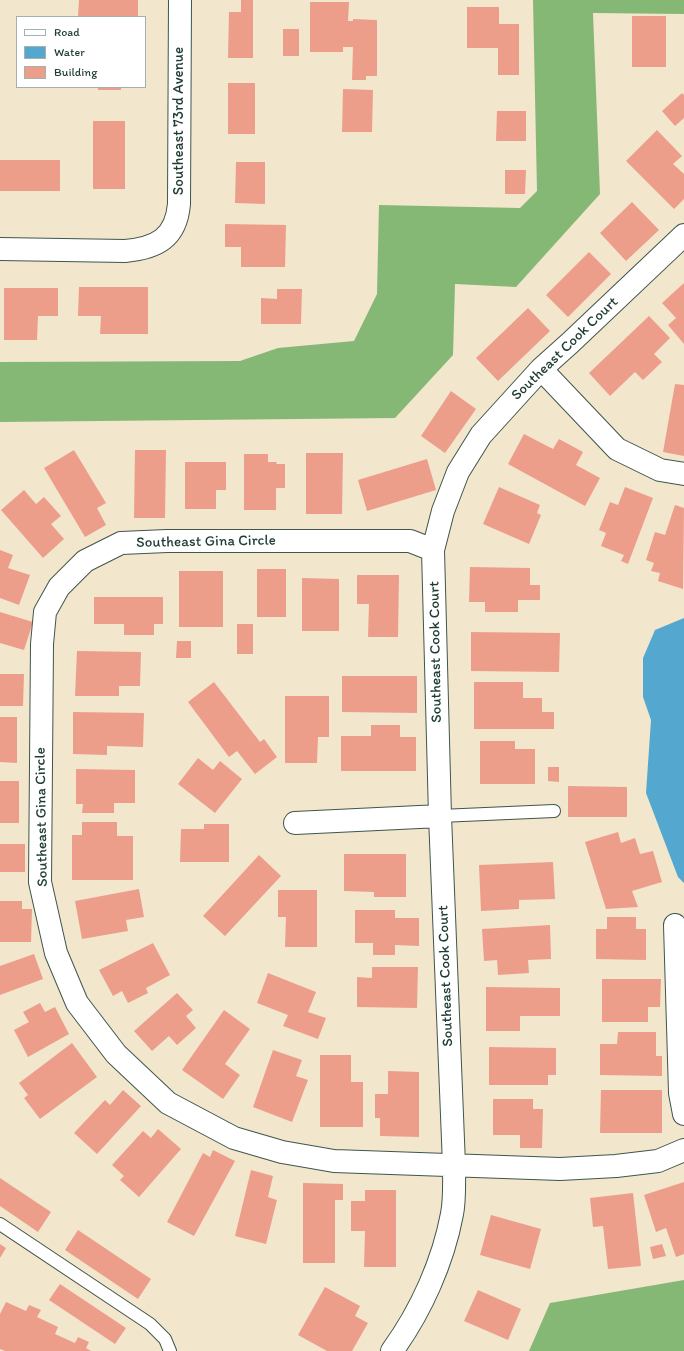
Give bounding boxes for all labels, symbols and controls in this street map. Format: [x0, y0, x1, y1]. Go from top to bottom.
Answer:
legend [16, 16, 146, 88]
text: Road [54, 25, 80, 39]
text: Water [54, 45, 85, 59]
street label: Southeast 73rd Avenue [170, 47, 188, 195]
text: Building [54, 65, 97, 79]
street label: Southeast Cook Court [508, 293, 622, 405]
street label: Southeast Gina Circle [136, 532, 276, 552]
street label: Southeast Cook Court [426, 581, 446, 723]
street label: Southeast Gina Circle [32, 747, 52, 887]
street label: Southeast Cook Court [435, 905, 457, 1047]

